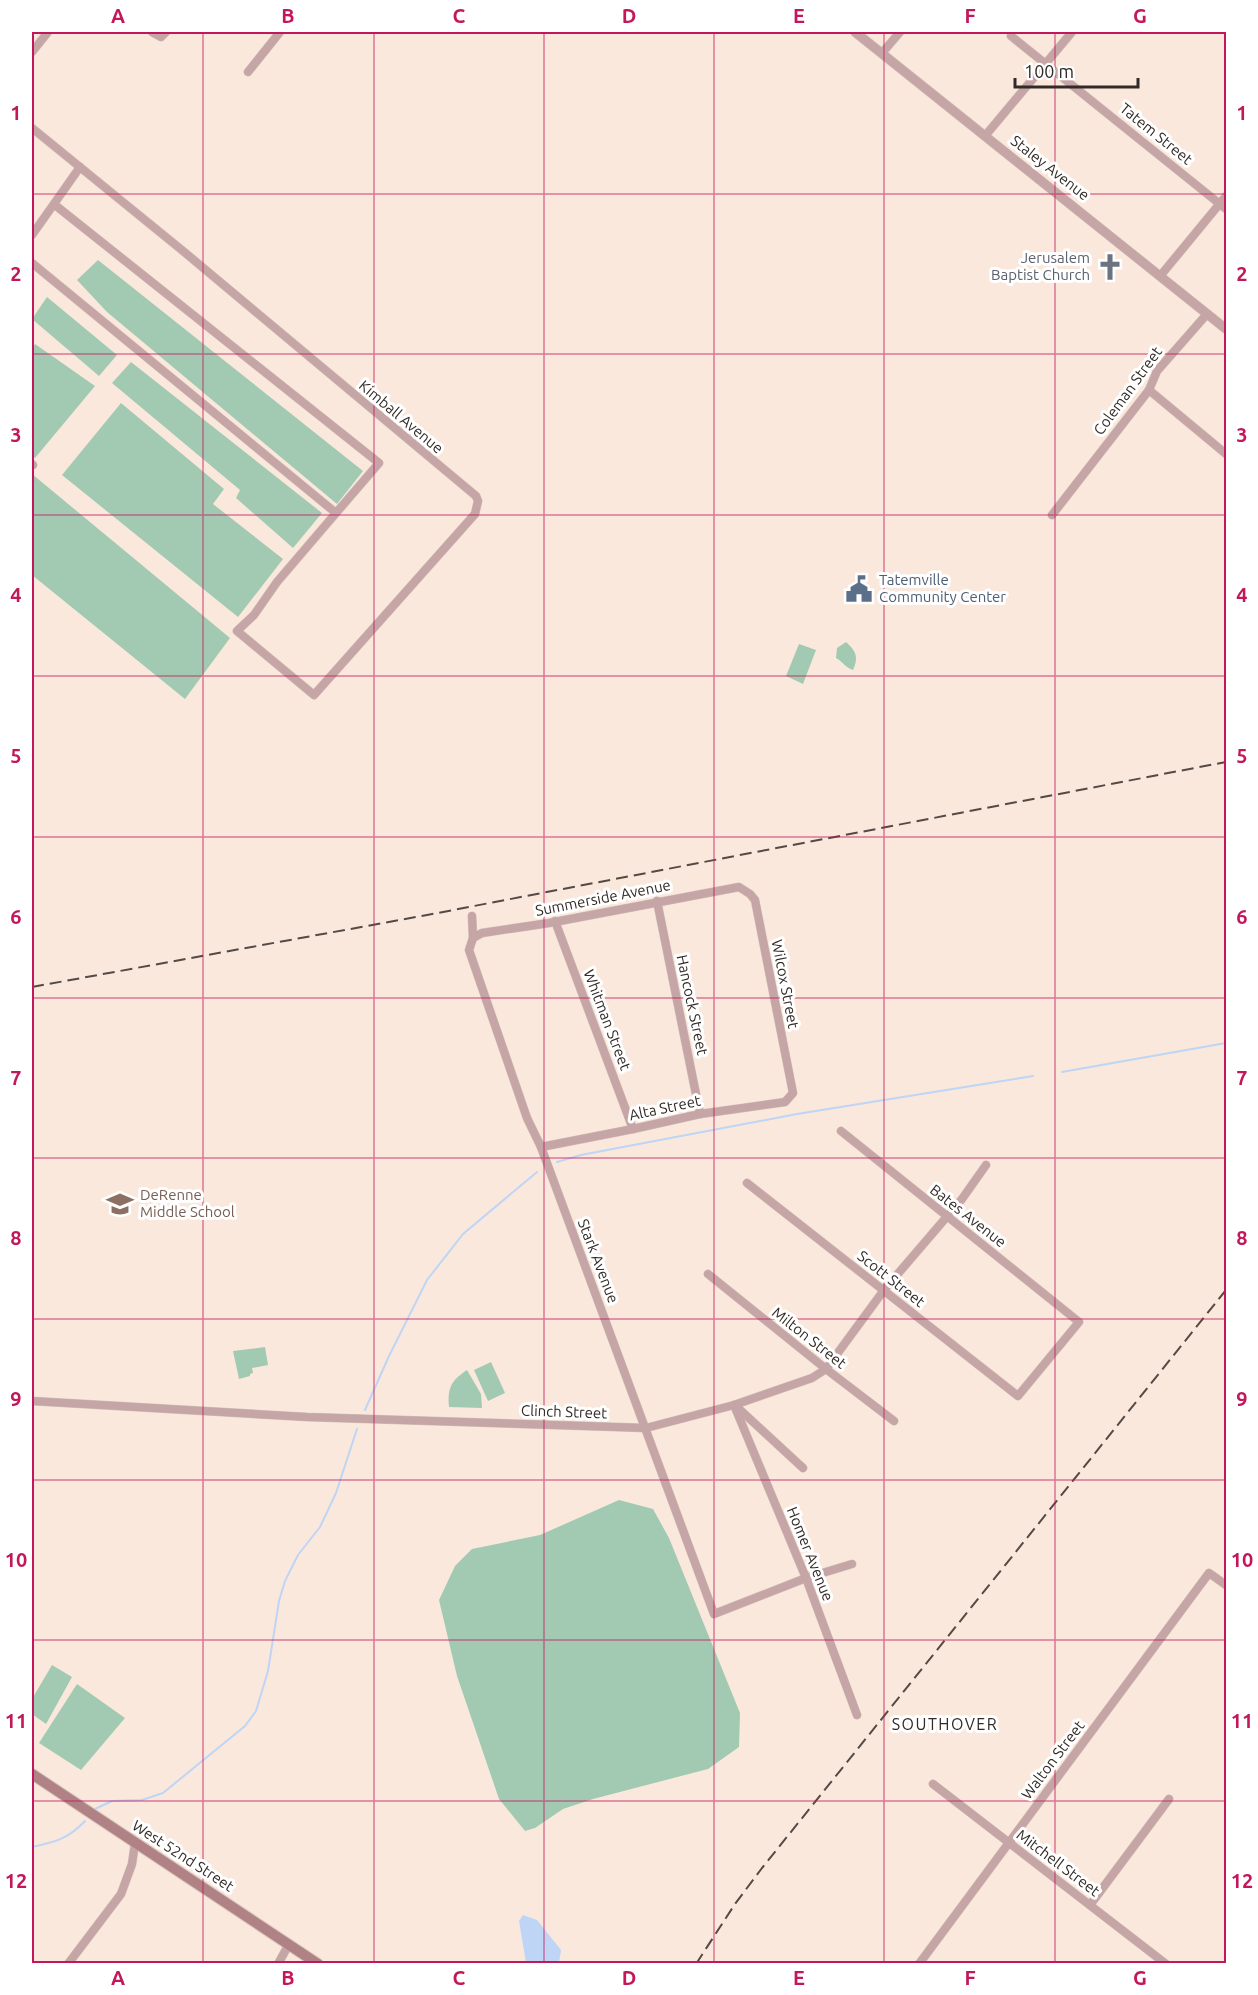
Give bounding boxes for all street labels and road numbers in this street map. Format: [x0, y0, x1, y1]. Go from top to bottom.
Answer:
street label: Tatem Street [1117, 99, 1196, 168]
street label: Staley Avenue [1008, 132, 1093, 204]
street label: Coleman Street [1090, 343, 1165, 438]
street label: Kimball Avenue [356, 377, 447, 457]
street label: Summerside Avenue [534, 876, 672, 919]
street label: Wilcox Street [769, 938, 802, 1030]
street label: Hancock Street [674, 953, 711, 1057]
street label: Whitman Street [580, 967, 635, 1073]
street label: Alta Street [628, 1092, 702, 1123]
street label: Bates Avenue [927, 1181, 1010, 1251]
street label: Stark Avenue [575, 1216, 622, 1305]
street label: Scott Street [854, 1247, 928, 1310]
street label: Milton Street [769, 1303, 850, 1372]
street label: Clinch Street [521, 1402, 607, 1422]
street label: Homer Avenue [784, 1504, 837, 1603]
street label: Walton Street [1018, 1717, 1088, 1802]
street label: West 52nd Street [129, 1816, 237, 1895]
street label: Mitchell Street [1013, 1826, 1103, 1899]

